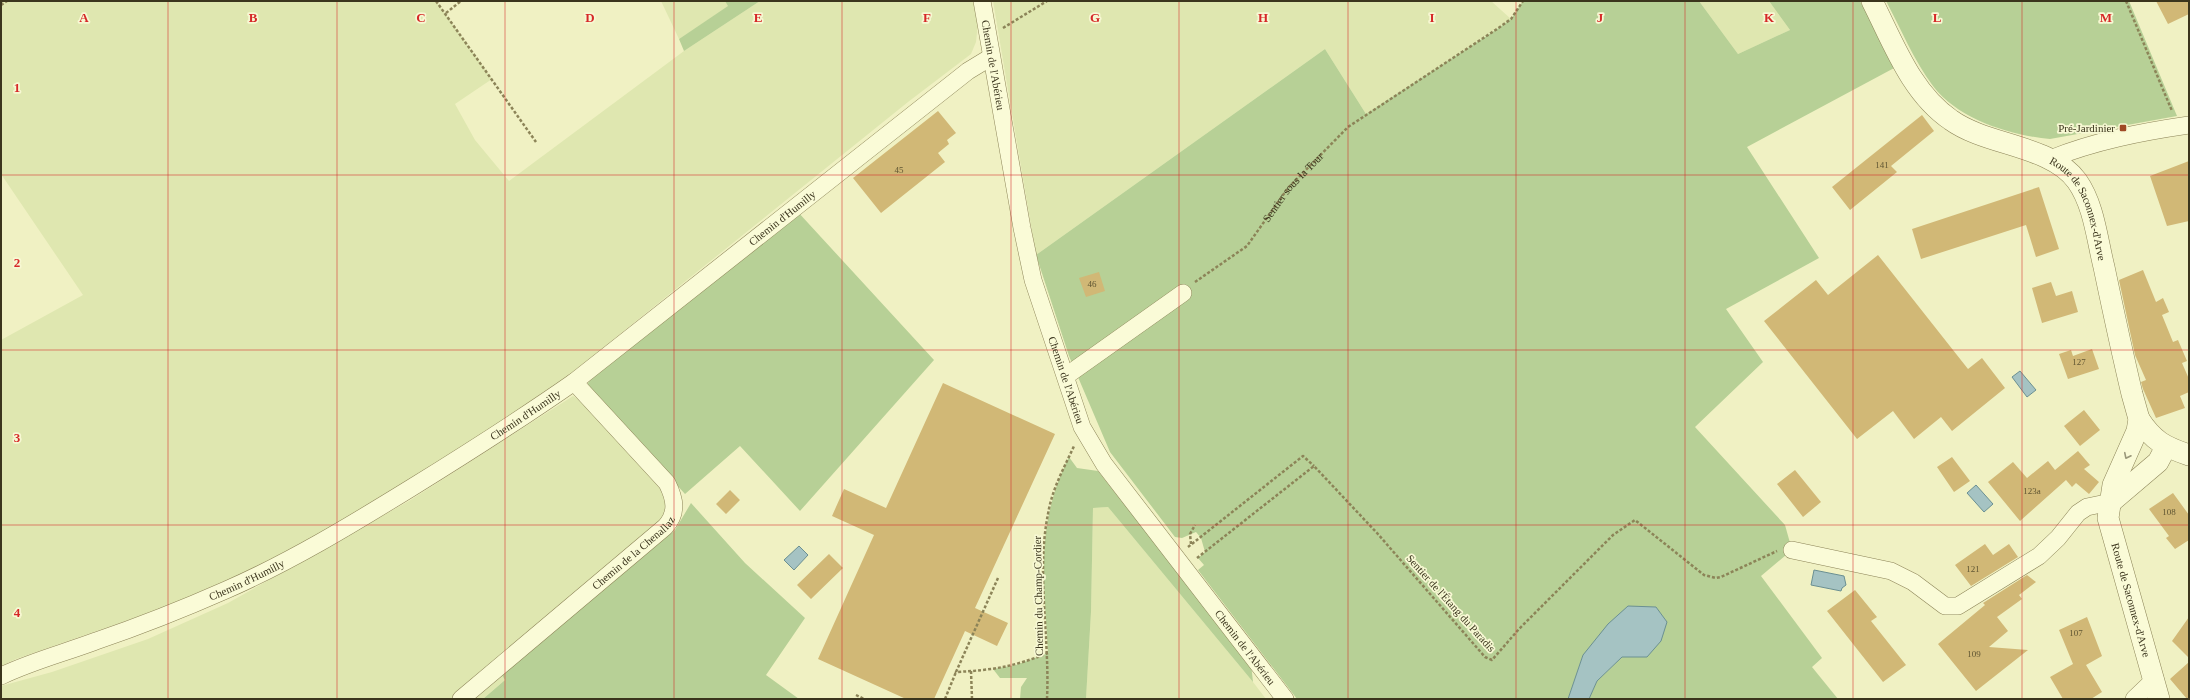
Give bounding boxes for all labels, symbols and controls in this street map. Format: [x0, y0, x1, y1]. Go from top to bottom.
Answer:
text: A [79, 10, 89, 25]
text: B [249, 10, 258, 25]
text: C [416, 10, 426, 25]
text: D [585, 10, 595, 25]
text: E [754, 10, 762, 25]
text: F [923, 10, 931, 25]
text: G [1090, 10, 1100, 25]
text: H [1258, 10, 1268, 25]
text: I [1429, 10, 1435, 25]
text: J [1597, 10, 1604, 25]
text: K [1764, 10, 1775, 25]
text: L [1933, 10, 1942, 25]
text: M [2100, 10, 2112, 25]
street label: Chemin de l'Abérieu [979, 19, 1007, 111]
text: 1 [14, 80, 20, 95]
place label: Pré-Jardinier [2058, 122, 2115, 134]
marker: Pré-Jardinier [2118, 123, 2128, 133]
street label: Sentier sous la Tour [1260, 150, 1326, 224]
street label: Route de Saconnex-d'Arve [2048, 154, 2108, 262]
house number: 141 [1875, 160, 1889, 170]
house number: 45 [895, 165, 904, 175]
street label: Chemin d'Humilly [746, 187, 818, 248]
text: 2 [14, 255, 20, 270]
house number: 46 [1088, 279, 1097, 289]
street label: Chemin de l'Abérieu [1046, 335, 1087, 426]
house number: 127 [2072, 357, 2086, 367]
street label: Chemin d'Humilly [488, 387, 563, 443]
text: 3 [14, 430, 21, 445]
one-way arrow [2124, 451, 2132, 459]
house number: 123a [2023, 486, 2041, 496]
house number: 108 [2162, 507, 2176, 517]
street label: Chemin de la Chenallaz [590, 514, 677, 592]
street label: Chemin du Champ-Cordier [1031, 535, 1045, 656]
street label: Route de Saconnex-d'Arve [2109, 542, 2153, 659]
street label: Sentier de l'Étang du Paradis [1404, 552, 1498, 654]
street label: Chemin d'Humilly [207, 557, 287, 603]
house number: 121 [1966, 564, 1980, 574]
text: 4 [14, 605, 21, 620]
street label: Chemin de l'Abérieu [1213, 607, 1278, 687]
house number: 107 [2069, 628, 2083, 638]
house number: 109 [1967, 649, 1981, 659]

